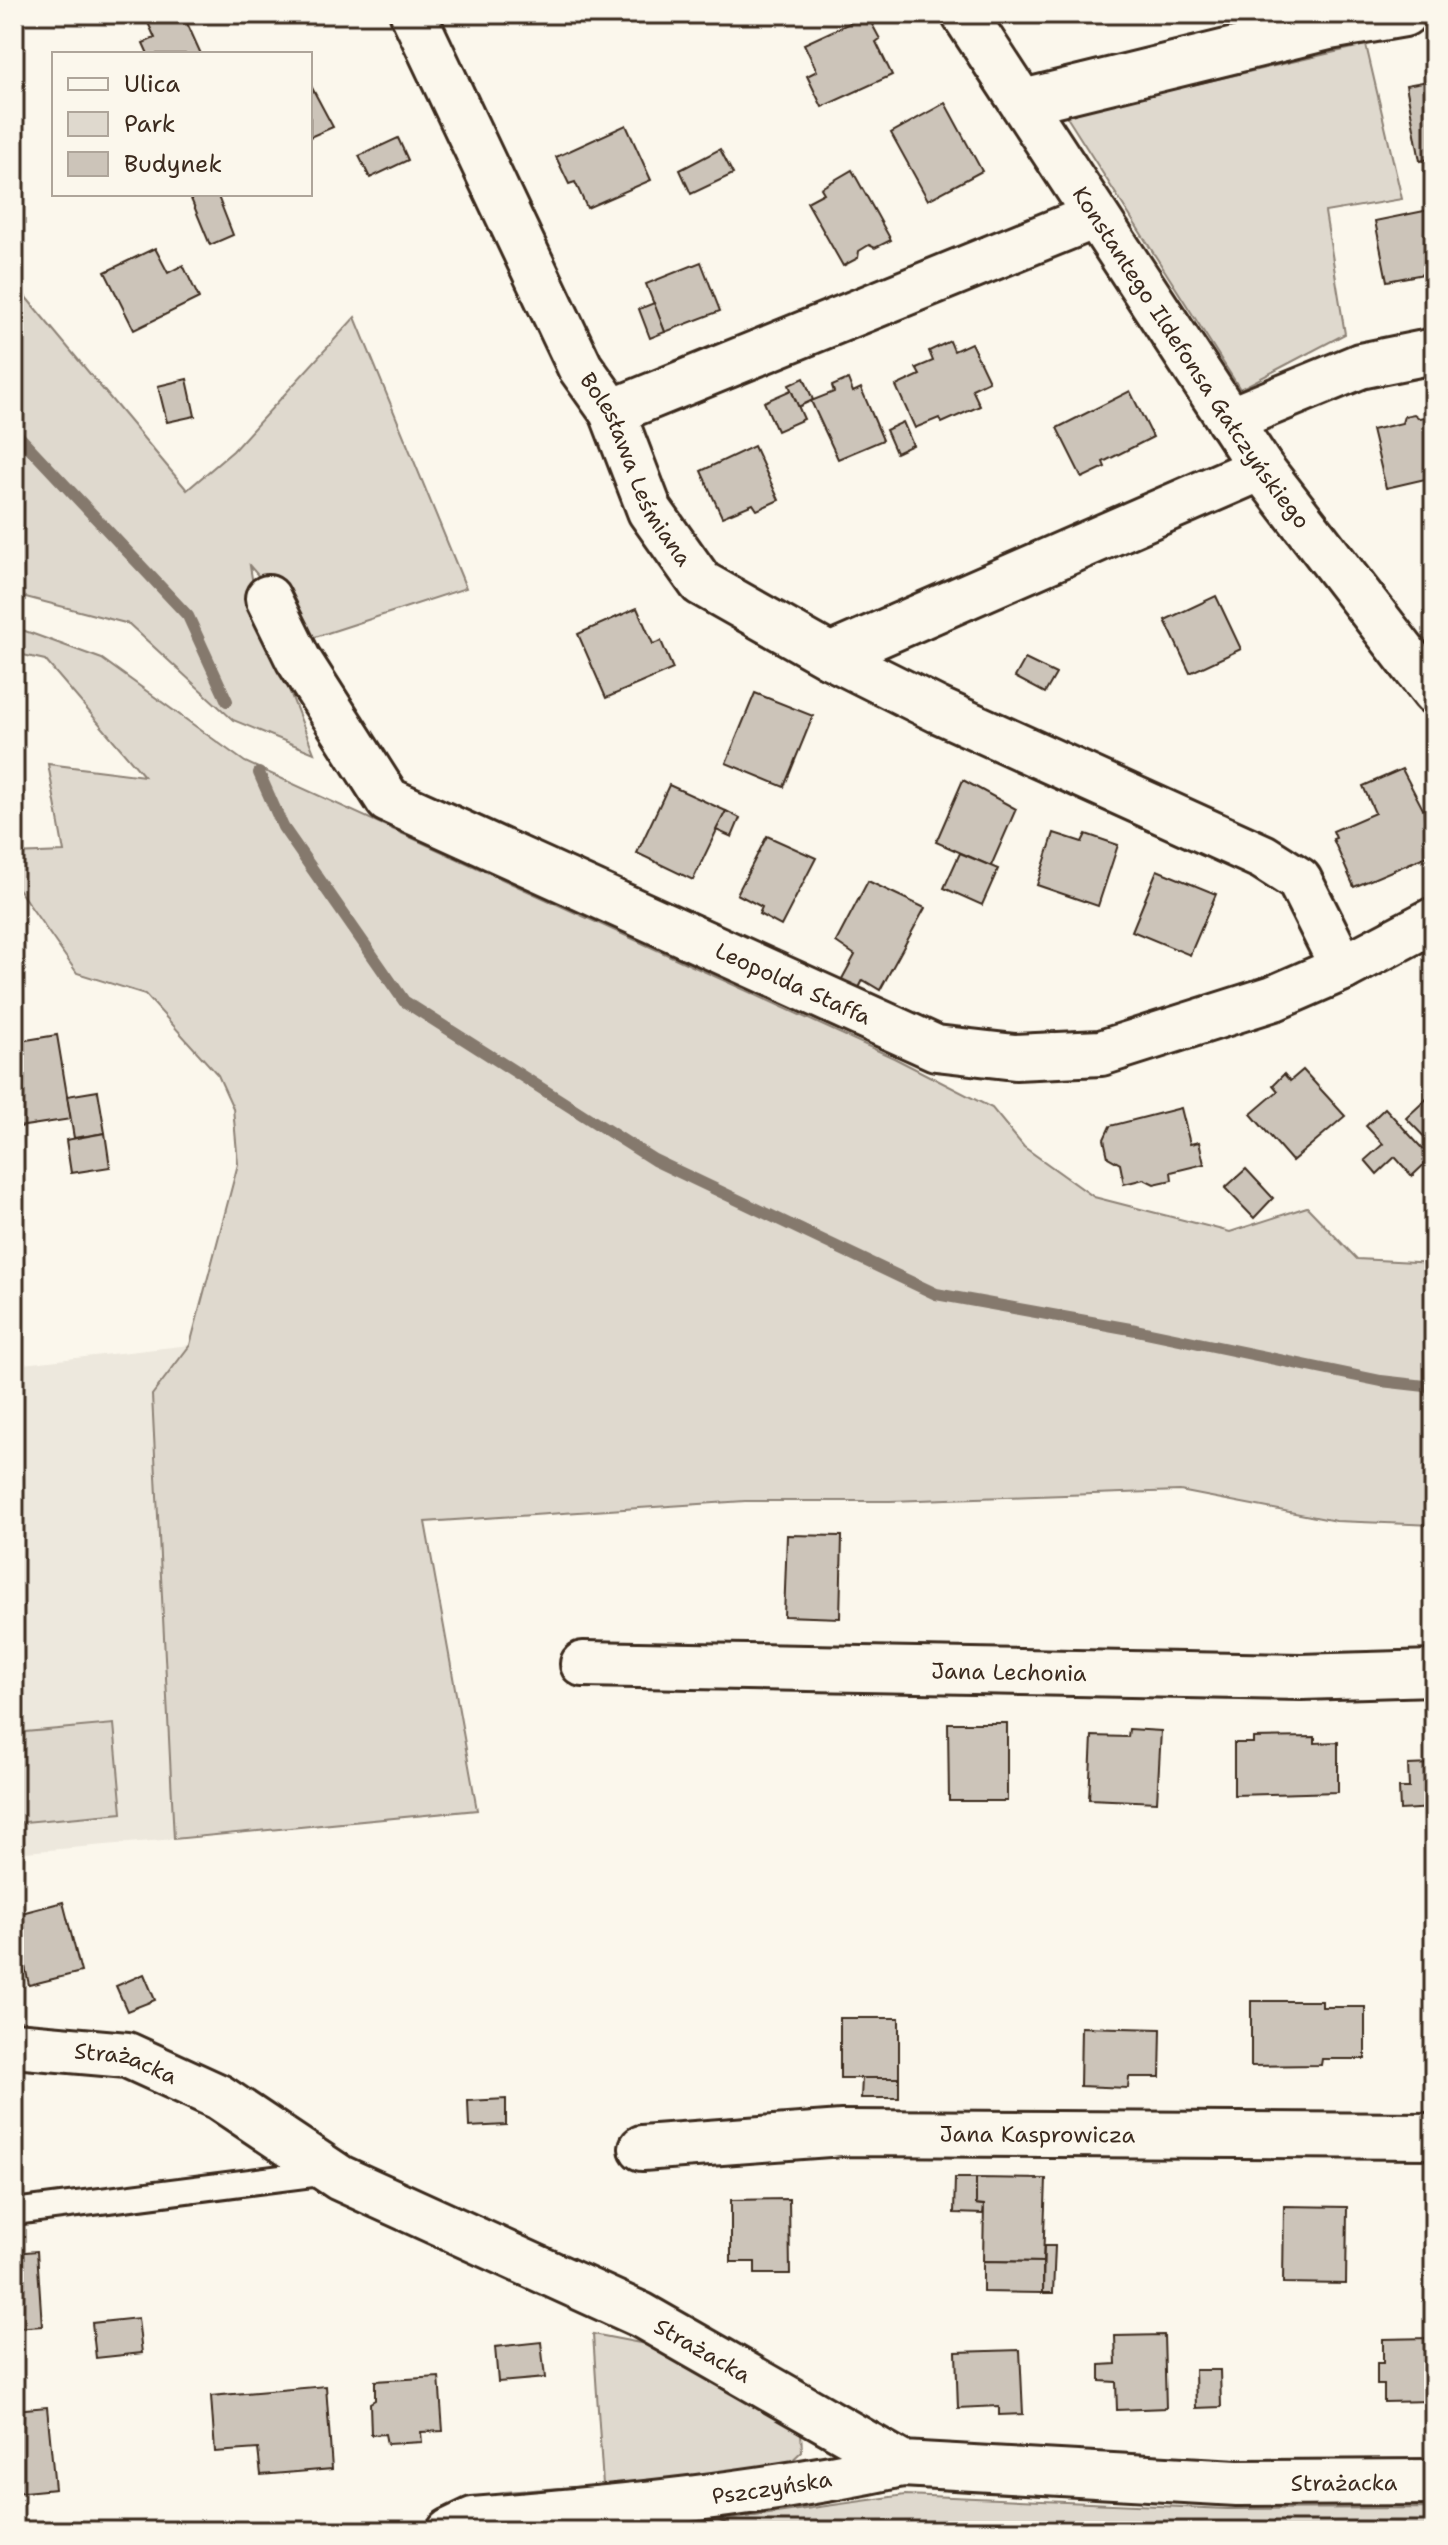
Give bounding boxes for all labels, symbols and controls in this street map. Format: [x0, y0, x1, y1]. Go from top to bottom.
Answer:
legend [52, 52, 312, 196]
text: Ulica [124, 68, 180, 100]
text: Park [124, 108, 176, 140]
text: Budynek [124, 148, 222, 180]
street label: Konstantego Ildefonsa Gałczyńskiego [1066, 181, 1317, 534]
street label: Bolesława Leśmiana [574, 366, 699, 572]
street label: Leopolda Staffa [711, 936, 876, 1031]
street label: Jana Lechonia [931, 1656, 1087, 1688]
street label: Strażacka [73, 2036, 182, 2091]
street label: Jana Kasprowicza [939, 2119, 1136, 2149]
street label: Strażacka [649, 2311, 756, 2389]
street label: Pszczyńska [710, 2464, 834, 2511]
street label: Strażacka [1291, 2468, 1398, 2497]

